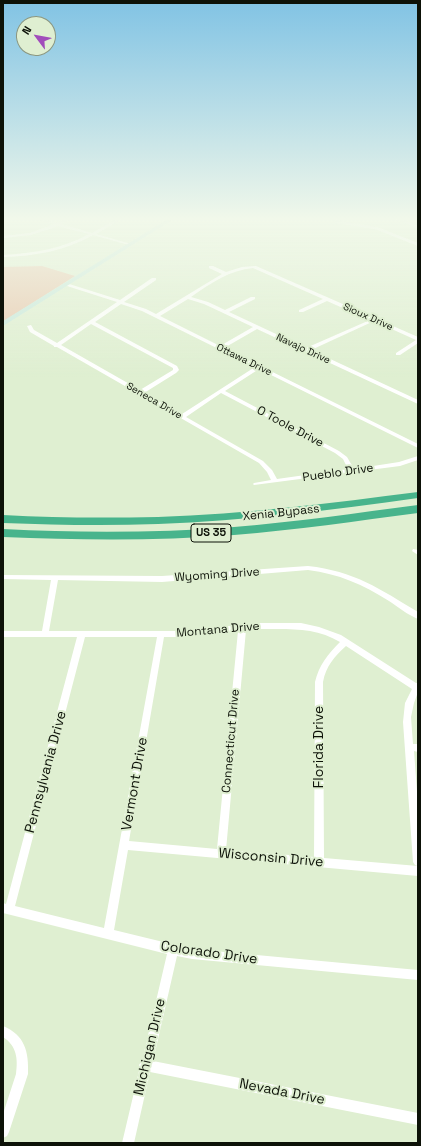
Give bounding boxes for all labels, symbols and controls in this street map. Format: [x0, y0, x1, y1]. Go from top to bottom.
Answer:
north arrow [16, 16, 56, 56]
text: N [19, 23, 35, 37]
street label: Sioux Drive [341, 301, 395, 333]
street label: Navajo Drive [274, 331, 332, 367]
street label: Ottawa Drive [214, 341, 274, 379]
street label: Seneca Drive [124, 380, 184, 422]
street label: O Toole Drive [254, 403, 326, 451]
street label: Pueblo Drive [302, 461, 374, 485]
street label: Xenia Bypass [242, 502, 320, 524]
road number: US 35 [191, 524, 231, 542]
street label: Wyoming Drive [174, 565, 260, 585]
street label: Montana Drive [176, 619, 260, 641]
street label: Connecticut Drive [219, 688, 243, 794]
street label: Florida Drive [311, 706, 327, 788]
street label: Pennsylvania Drive [22, 709, 70, 835]
street label: Vermont Drive [119, 736, 151, 832]
street label: Wisconsin Drive [218, 845, 324, 871]
street label: Colorado Drive [160, 938, 258, 968]
street label: Michigan Drive [131, 997, 169, 1097]
street label: Nevada Drive [238, 1075, 326, 1109]

